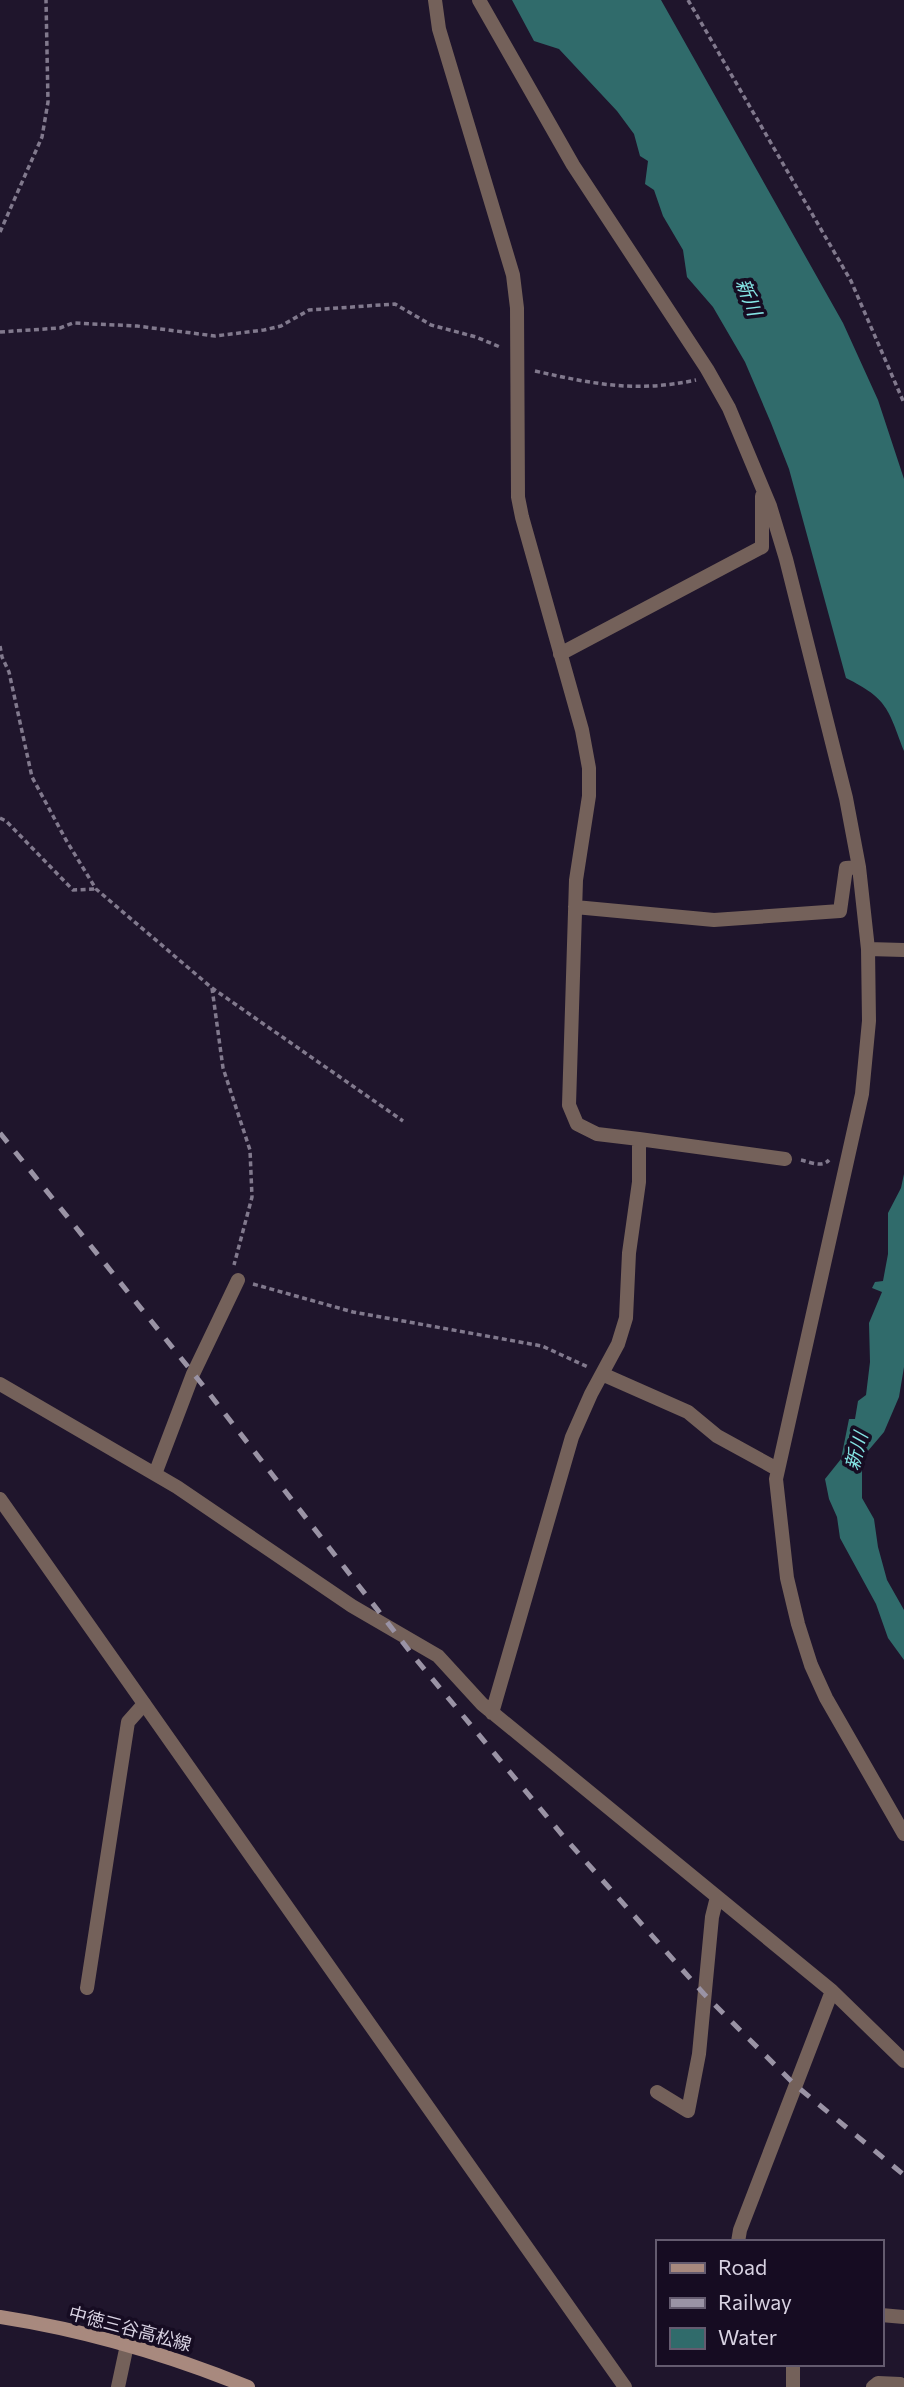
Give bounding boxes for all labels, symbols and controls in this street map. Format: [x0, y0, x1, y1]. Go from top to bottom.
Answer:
water label: 新川 [732, 275, 768, 321]
water label: 新川 [839, 1428, 872, 1472]
legend [656, 2240, 883, 2366]
text: Road [718, 2254, 767, 2279]
text: Railway [718, 2289, 792, 2314]
street label: 中徳三谷高松線 [67, 2301, 194, 2355]
text: Water [718, 2324, 777, 2349]

